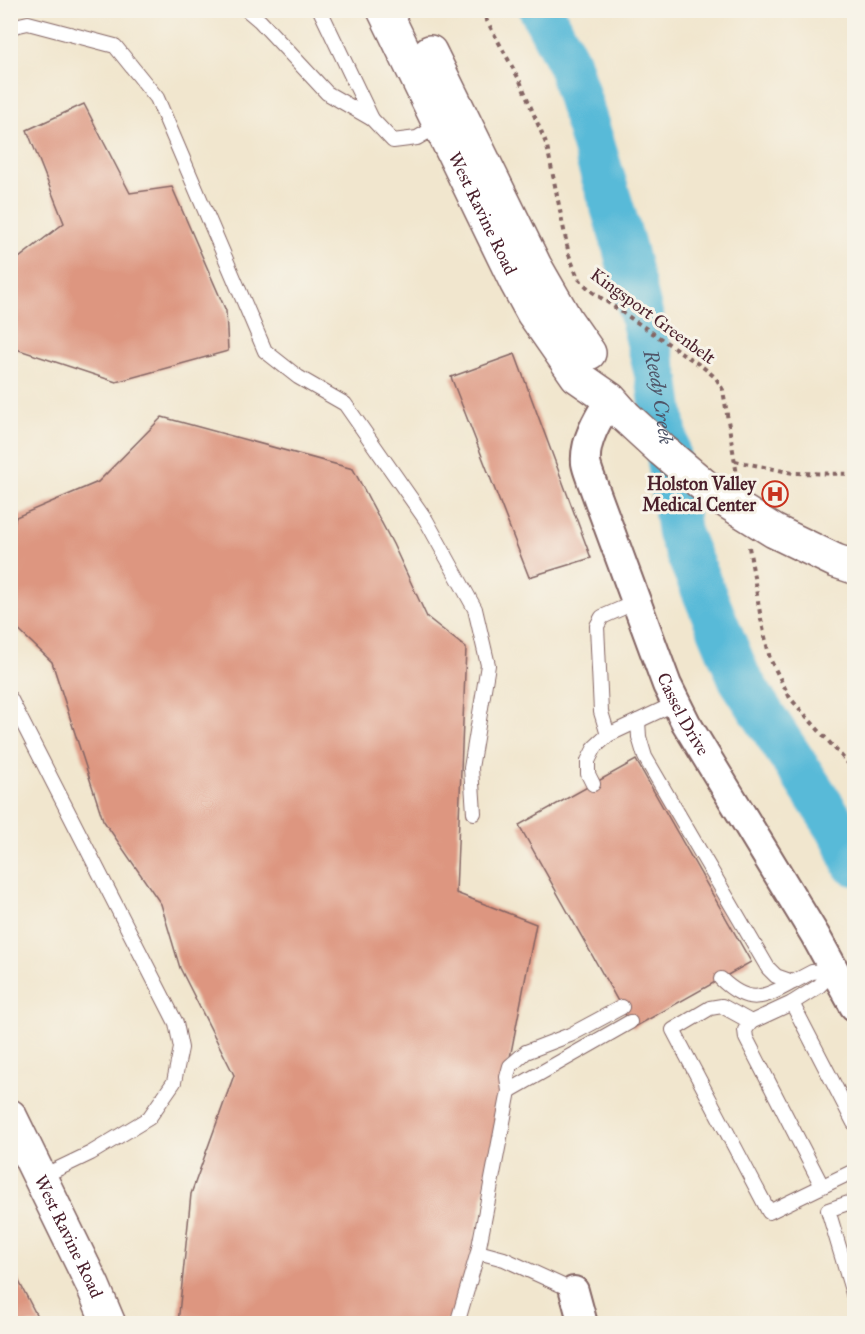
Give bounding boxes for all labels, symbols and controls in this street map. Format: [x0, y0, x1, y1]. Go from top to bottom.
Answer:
street label: West Ravine Road [444, 148, 522, 278]
street label: Kingsport Greenbelt [585, 263, 720, 370]
water label: Reedy Creek [638, 346, 679, 446]
place label: Holston Valley Medical Center [642, 473, 758, 516]
hospital icon: Holston Valley Medical Center [760, 479, 790, 509]
street label: Cassel Drive [652, 670, 714, 760]
street label: West Ravine Road [30, 1171, 108, 1301]

